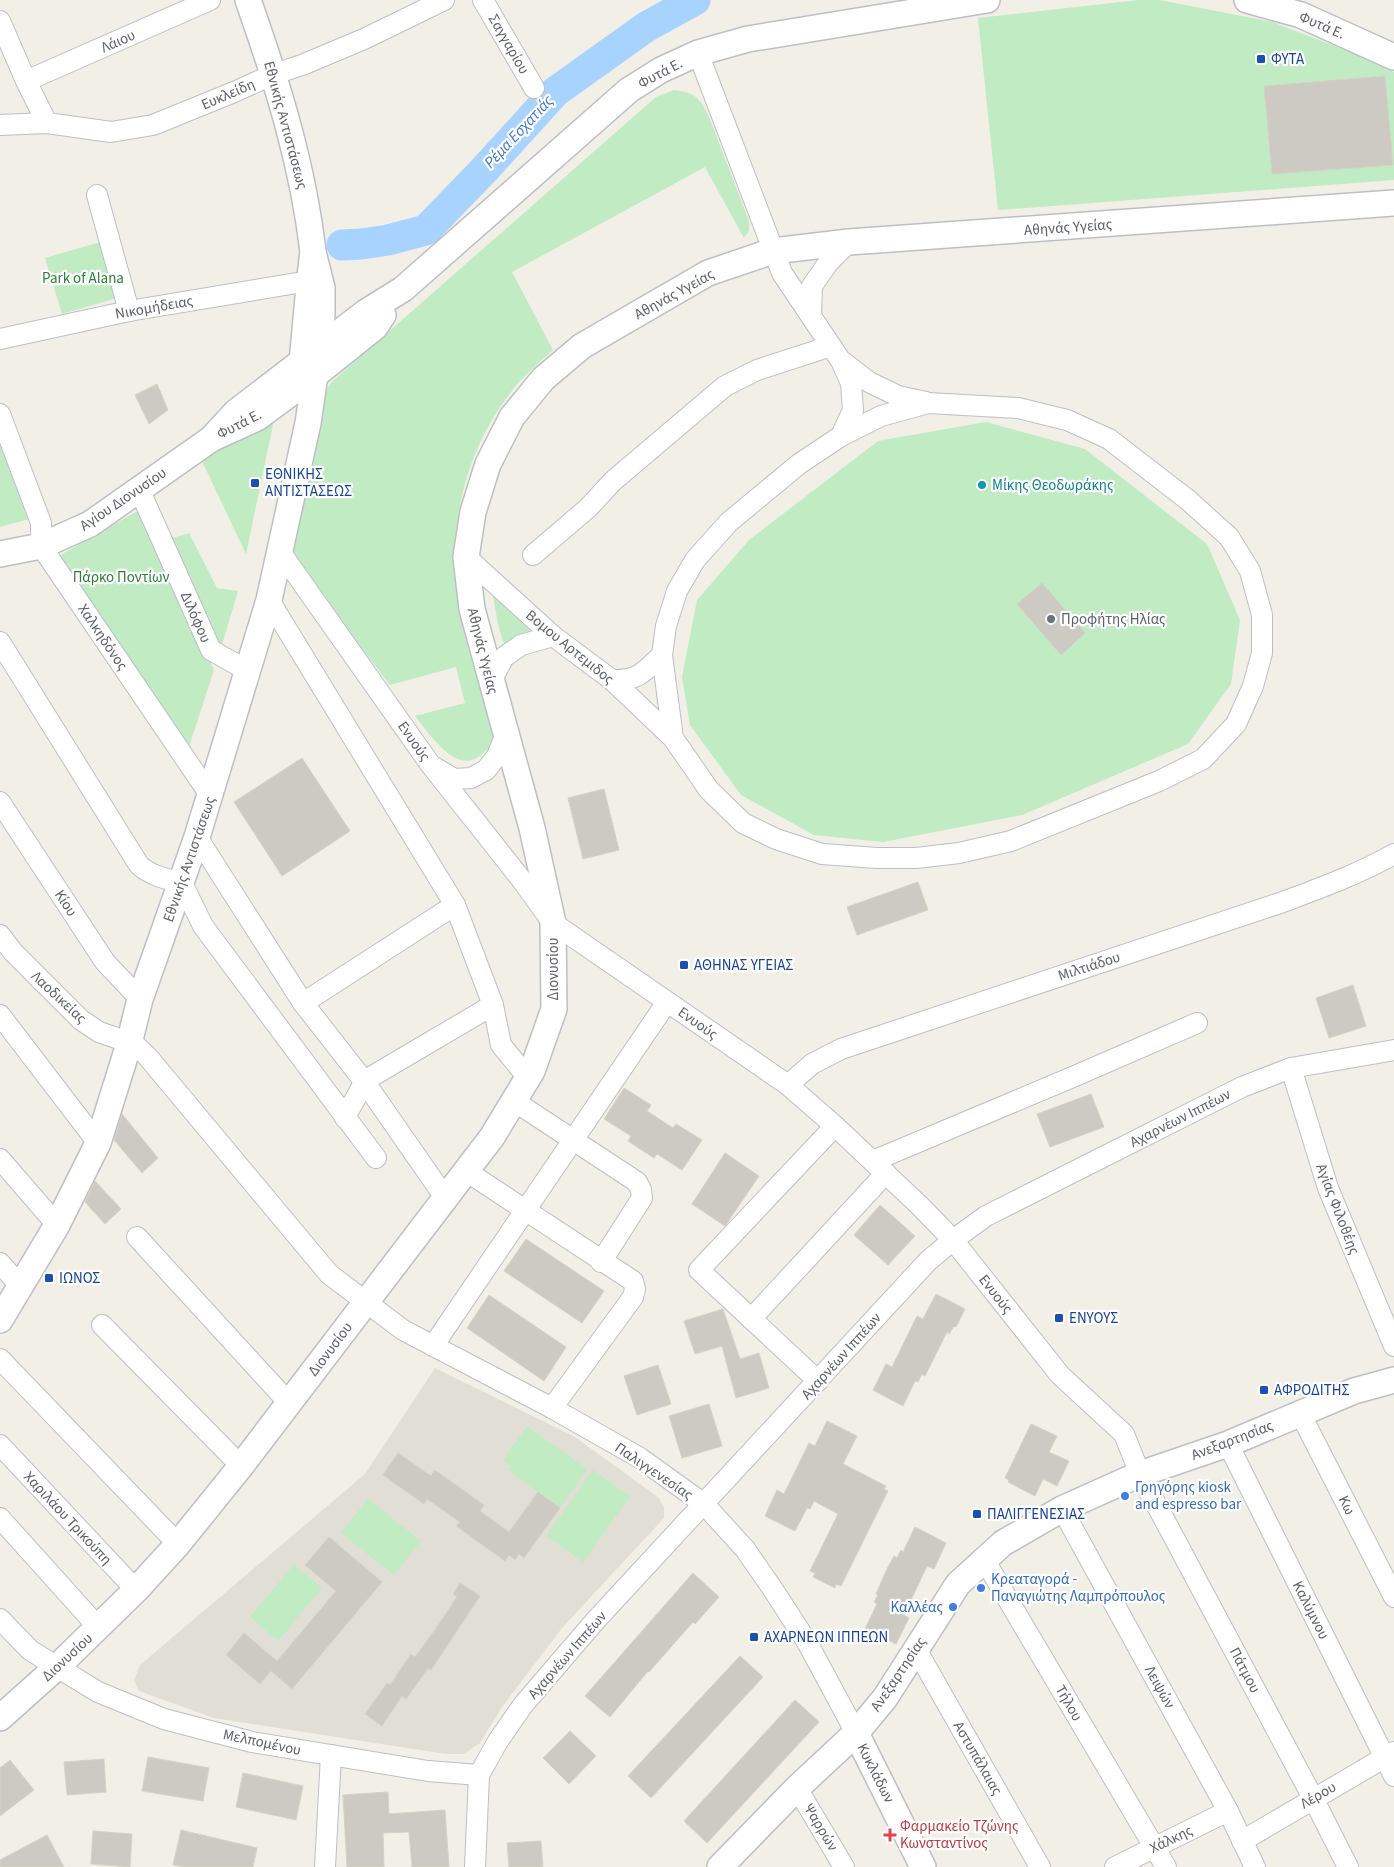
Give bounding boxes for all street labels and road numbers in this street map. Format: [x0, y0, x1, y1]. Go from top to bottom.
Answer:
street label: Φυτά Ε. [1296, 6, 1348, 44]
street label: Σαγγαρίου [483, 10, 534, 78]
street label: Λάιου [98, 25, 139, 58]
street label: Φυτά Ε. [634, 53, 686, 94]
street label: Εθνικής Αντιστάσεως [258, 59, 313, 192]
street label: Ευκλείδη [198, 74, 258, 115]
street label: Αθηνάς Υγείας [1023, 214, 1113, 241]
street label: Αθηνάς Υγείας [630, 264, 718, 325]
street label: Νικομήδειας [114, 290, 195, 325]
street label: Φυτά Ε. [213, 404, 265, 445]
street label: Αγίου Διονυσίου [76, 463, 171, 536]
street label: Διλόφου [175, 588, 216, 646]
street label: Χαλκηδόνος [73, 600, 133, 675]
street label: Βομου Αρτεμιδος [521, 605, 619, 690]
street label: Αθηνάς Υγείας [462, 606, 504, 697]
street label: Ενυούς [392, 717, 435, 766]
street label: Εθνικής Αντιστάσεως [158, 793, 221, 925]
street label: Κίου [49, 886, 82, 921]
street label: Διονυσίου [543, 938, 564, 1000]
street label: Μιλτιάδου [1055, 947, 1123, 986]
street label: Λαοδικείας [26, 966, 91, 1029]
street label: Ενυούς [673, 1002, 722, 1045]
street label: Αχαρνέων Ιππέων [1126, 1084, 1234, 1153]
street label: Αγίας Φιλοθέης [1311, 1161, 1365, 1258]
street label: Ενυούς [974, 1270, 1018, 1319]
street label: Αχαρνέων Ιππέων [797, 1308, 886, 1405]
street label: Διονυσίου [303, 1318, 358, 1381]
street label: Ανεξαρτησίας [1188, 1415, 1277, 1466]
street label: Παλιγγενεσίας [610, 1437, 697, 1506]
street label: Χαριλάου Τρικούπη [19, 1467, 117, 1570]
street label: Κω [1333, 1492, 1360, 1519]
street label: Καλύμνου [1287, 1577, 1334, 1643]
street label: Αχαρνέων Ιππέων [523, 1607, 612, 1704]
street label: Διονυσίου [37, 1628, 97, 1686]
street label: Ανεξαρτησίας [866, 1632, 932, 1716]
street label: Πάτμου [1224, 1644, 1265, 1697]
street label: Λειψών [1139, 1662, 1180, 1712]
street label: Τήλου [1050, 1681, 1087, 1725]
street label: Αστυπάλαιας [948, 1717, 1007, 1800]
street label: Μελπομένου [221, 1724, 303, 1761]
street label: Κυκλάδων [852, 1740, 900, 1807]
street label: Λέρου [1296, 1777, 1340, 1814]
street label: Ψαρρών [798, 1799, 843, 1855]
street label: Χάλκης [1146, 1820, 1197, 1859]

